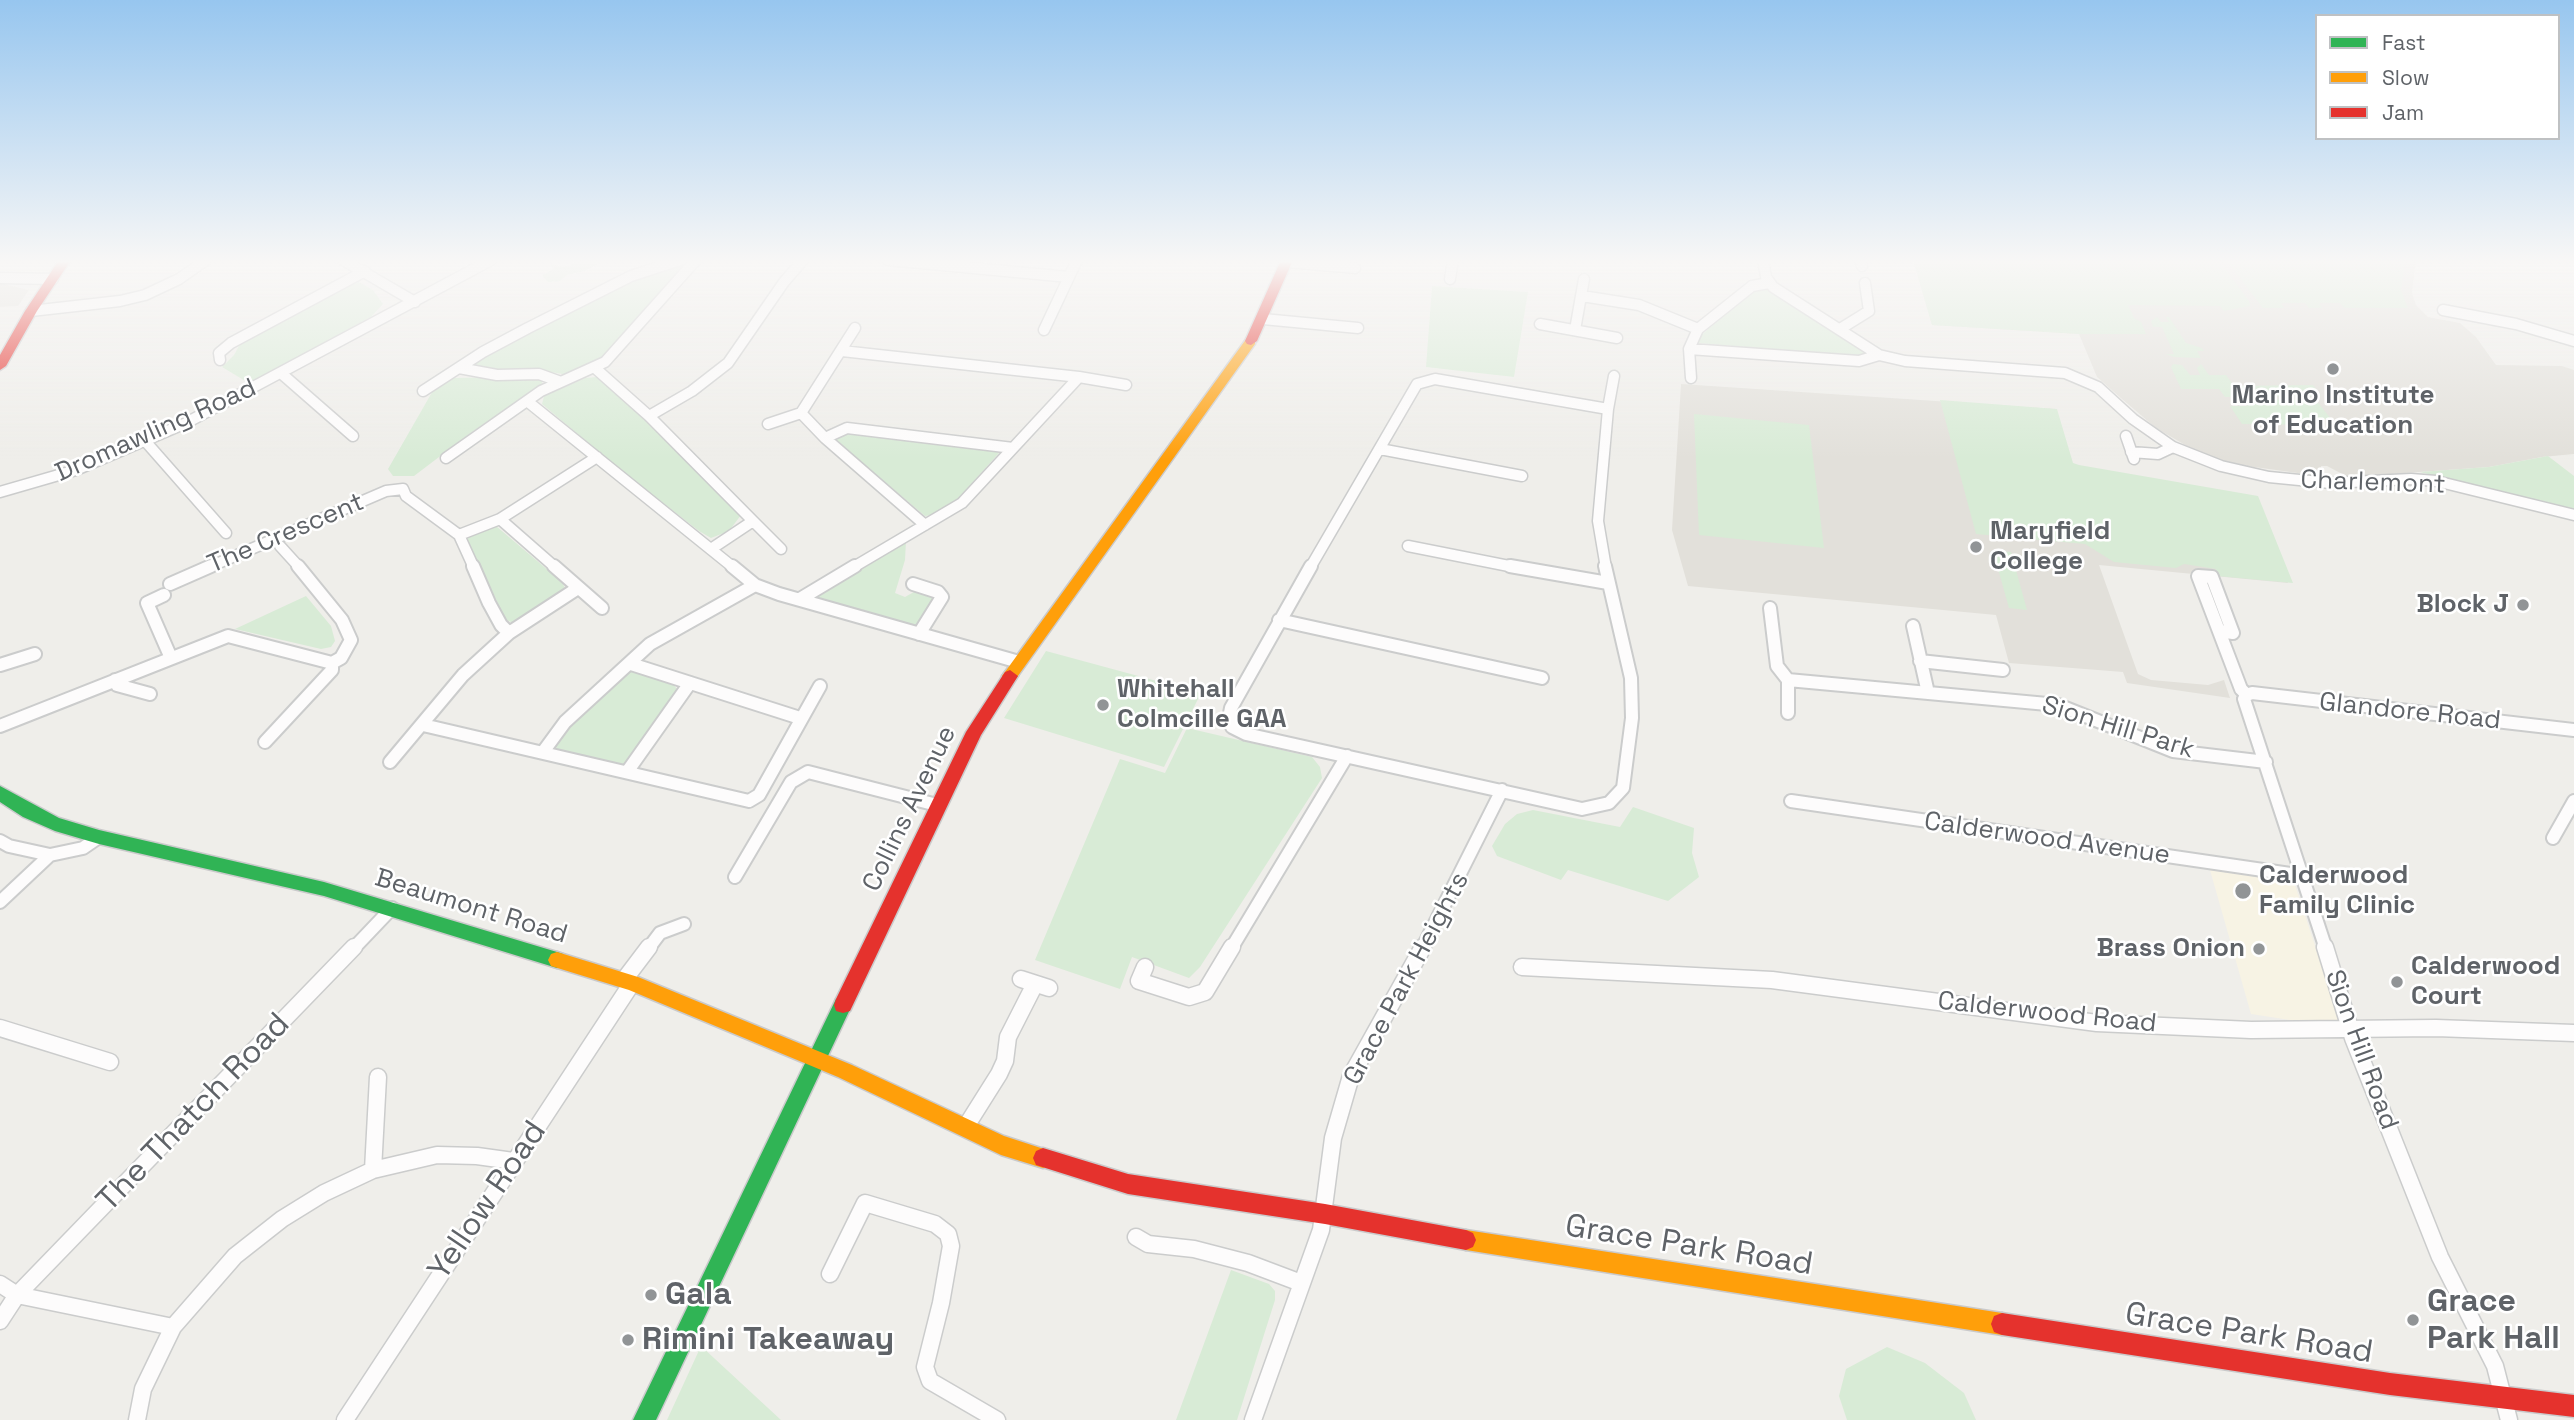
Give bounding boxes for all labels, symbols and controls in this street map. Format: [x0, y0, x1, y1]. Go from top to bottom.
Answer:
legend [2315, 14, 2560, 140]
text: Fast [2382, 29, 2426, 56]
text: Slow [2382, 64, 2430, 91]
text: Jam [2382, 99, 2424, 126]
marker: Marino Institute of Education [2325, 361, 2341, 377]
street label: Dromawling Road [51, 373, 261, 489]
place label: Marino Institute of Education [2232, 380, 2434, 442]
street label: Charlemont [2300, 465, 2446, 501]
street label: The Crescent [203, 487, 369, 581]
place label: Maryfield College [1990, 516, 2110, 578]
marker: Maryfield College [1968, 539, 1984, 555]
place label: Block J [2417, 589, 2509, 621]
marker: Block J [2515, 597, 2531, 613]
place label: Whitehall Colmcille GAA [1117, 674, 1287, 736]
street label: Glandore Road [2318, 687, 2502, 737]
street label: Sion Hill Park [2038, 690, 2198, 766]
marker: Whitehall Colmcille GAA [1095, 697, 1111, 713]
street label: Collins Avenue [857, 721, 963, 897]
street label: Calderwood Avenue [1922, 806, 2172, 872]
place label: Calderwood Family Clinic [2259, 860, 2415, 922]
street label: Beaumont Road [371, 863, 571, 951]
street label: Grace Park Heights [1338, 867, 1476, 1091]
marker: Calderwood Family Clinic [2233, 881, 2253, 901]
place label: Brass Onion [2097, 933, 2245, 965]
marker: Brass Onion [2251, 941, 2267, 957]
place label: Calderwood Court [2411, 951, 2560, 1012]
street label: Sion Hill Road [2318, 966, 2404, 1134]
marker: Calderwood Court [2389, 974, 2405, 990]
street label: Calderwood Road [1936, 986, 2158, 1040]
street label: The Thatch Road [90, 1006, 298, 1220]
street label: Yellow Road [421, 1114, 555, 1288]
street label: Grace Park Road [1562, 1207, 1816, 1285]
place label: Gala [665, 1276, 732, 1314]
place label: Grace Park Hall [2427, 1283, 2560, 1358]
marker: Gala [643, 1287, 659, 1303]
street label: Grace Park Road [2122, 1295, 2376, 1373]
marker: Grace Park Hall [2405, 1312, 2421, 1328]
place label: Rimini Takeaway [642, 1321, 894, 1359]
marker: Rimini Takeaway [620, 1332, 636, 1348]

